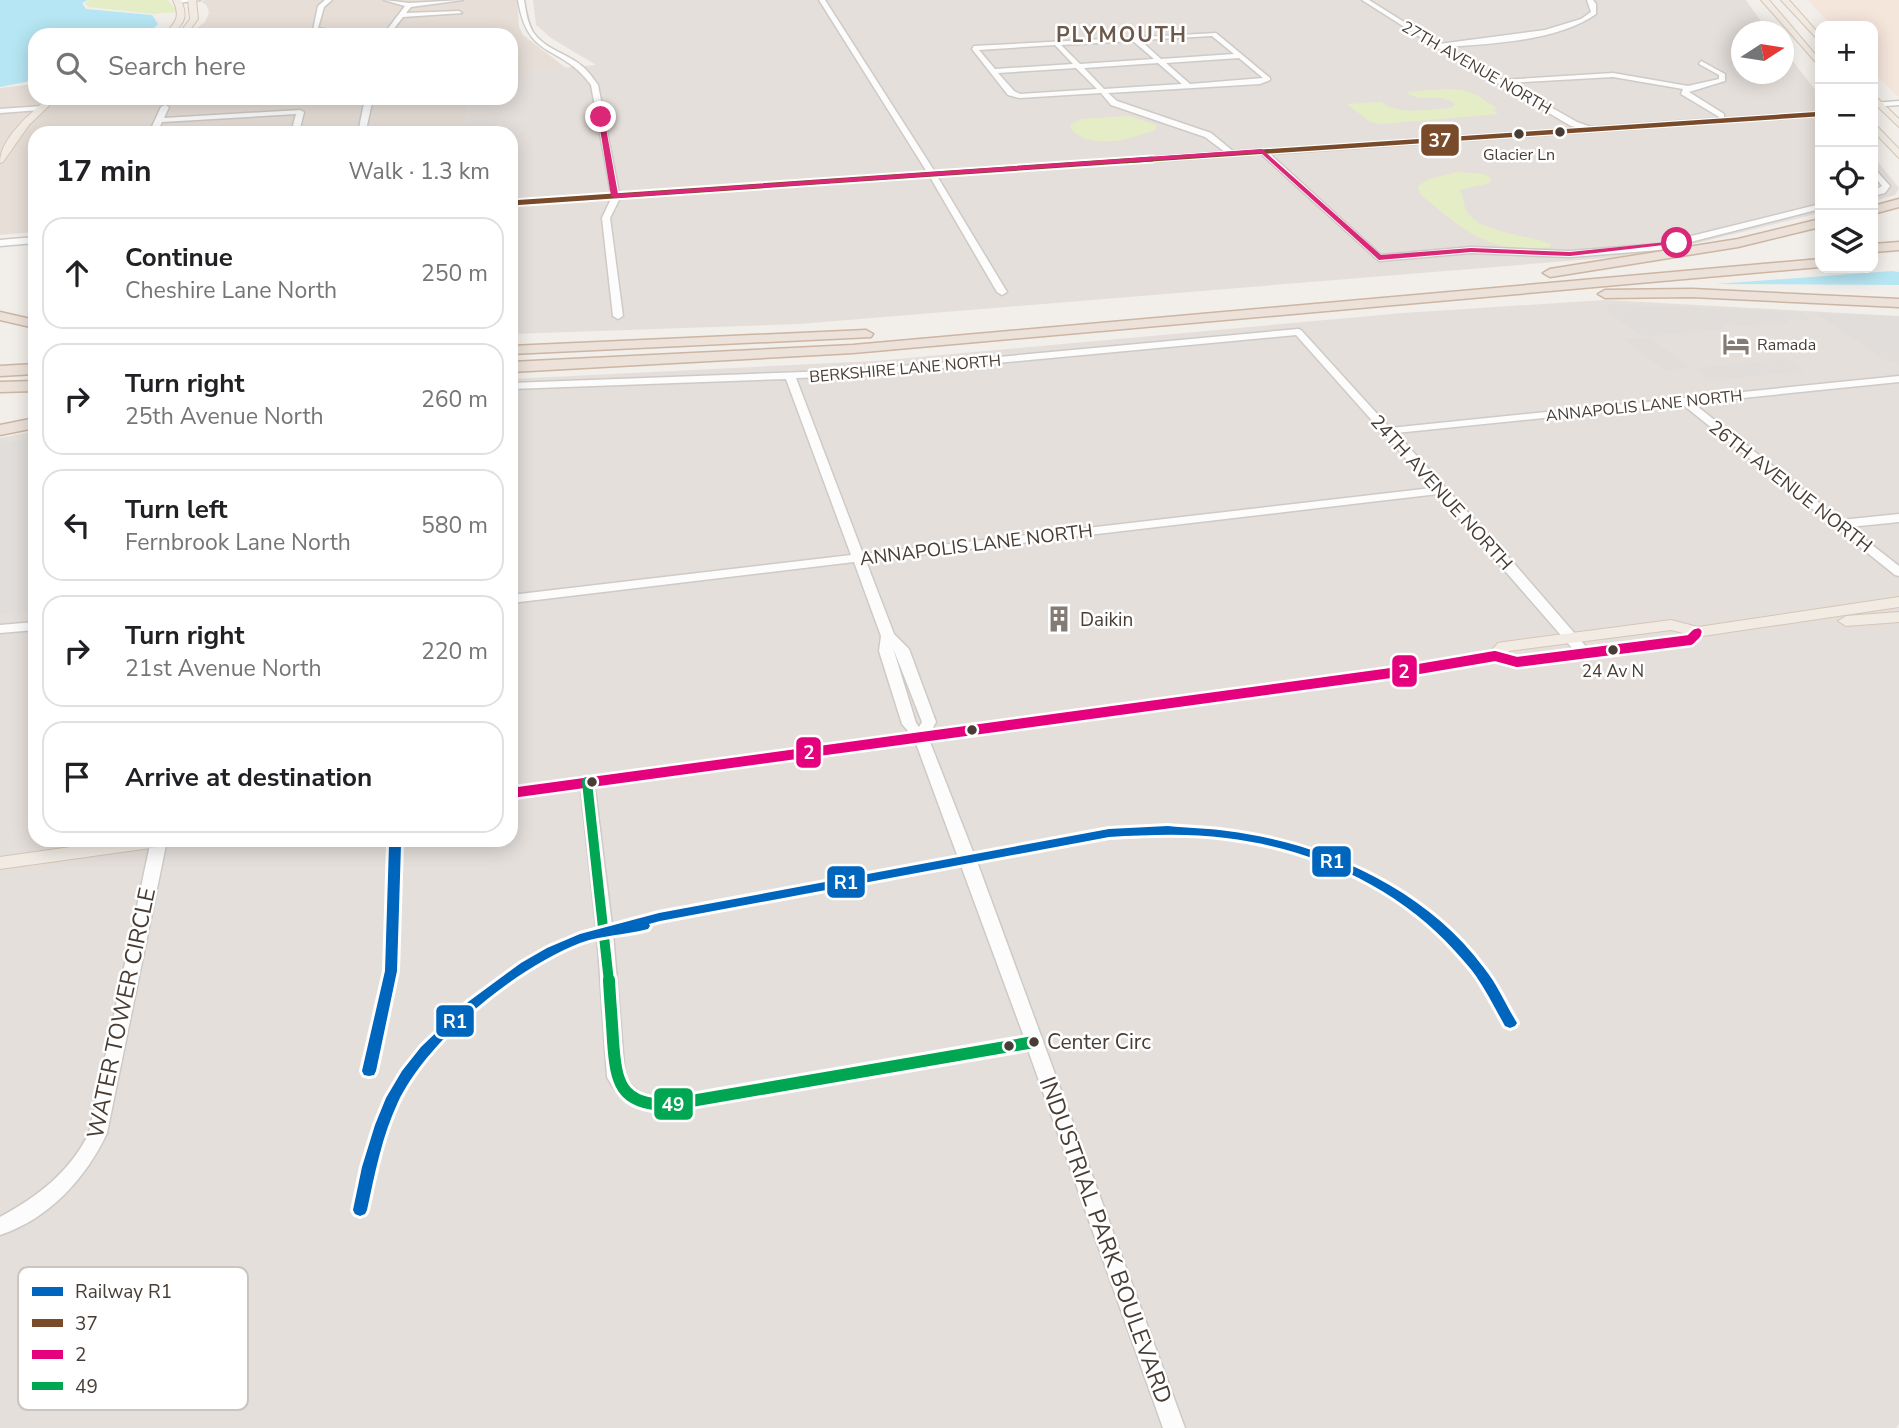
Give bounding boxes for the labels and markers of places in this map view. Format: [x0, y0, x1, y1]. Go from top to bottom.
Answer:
unlabelled marker [1553, 125, 1567, 139]
marker: Glacier Ln [1512, 127, 1526, 141]
place label: Glacier Ln [1483, 144, 1555, 166]
hotel icon: Ramada [1721, 329, 1751, 359]
place label: Ramada [1757, 334, 1816, 356]
building icon: Daikin [1044, 604, 1074, 634]
place label: Daikin [1080, 607, 1133, 633]
marker: 24 Av N [1606, 643, 1620, 657]
place label: 24 Av N [1582, 660, 1644, 683]
unlabelled marker [965, 723, 979, 737]
unlabelled marker [585, 775, 599, 789]
place label: Center Circ [1047, 1028, 1151, 1056]
marker: Center Circ [1027, 1035, 1041, 1049]
unlabelled marker [1002, 1039, 1016, 1053]

